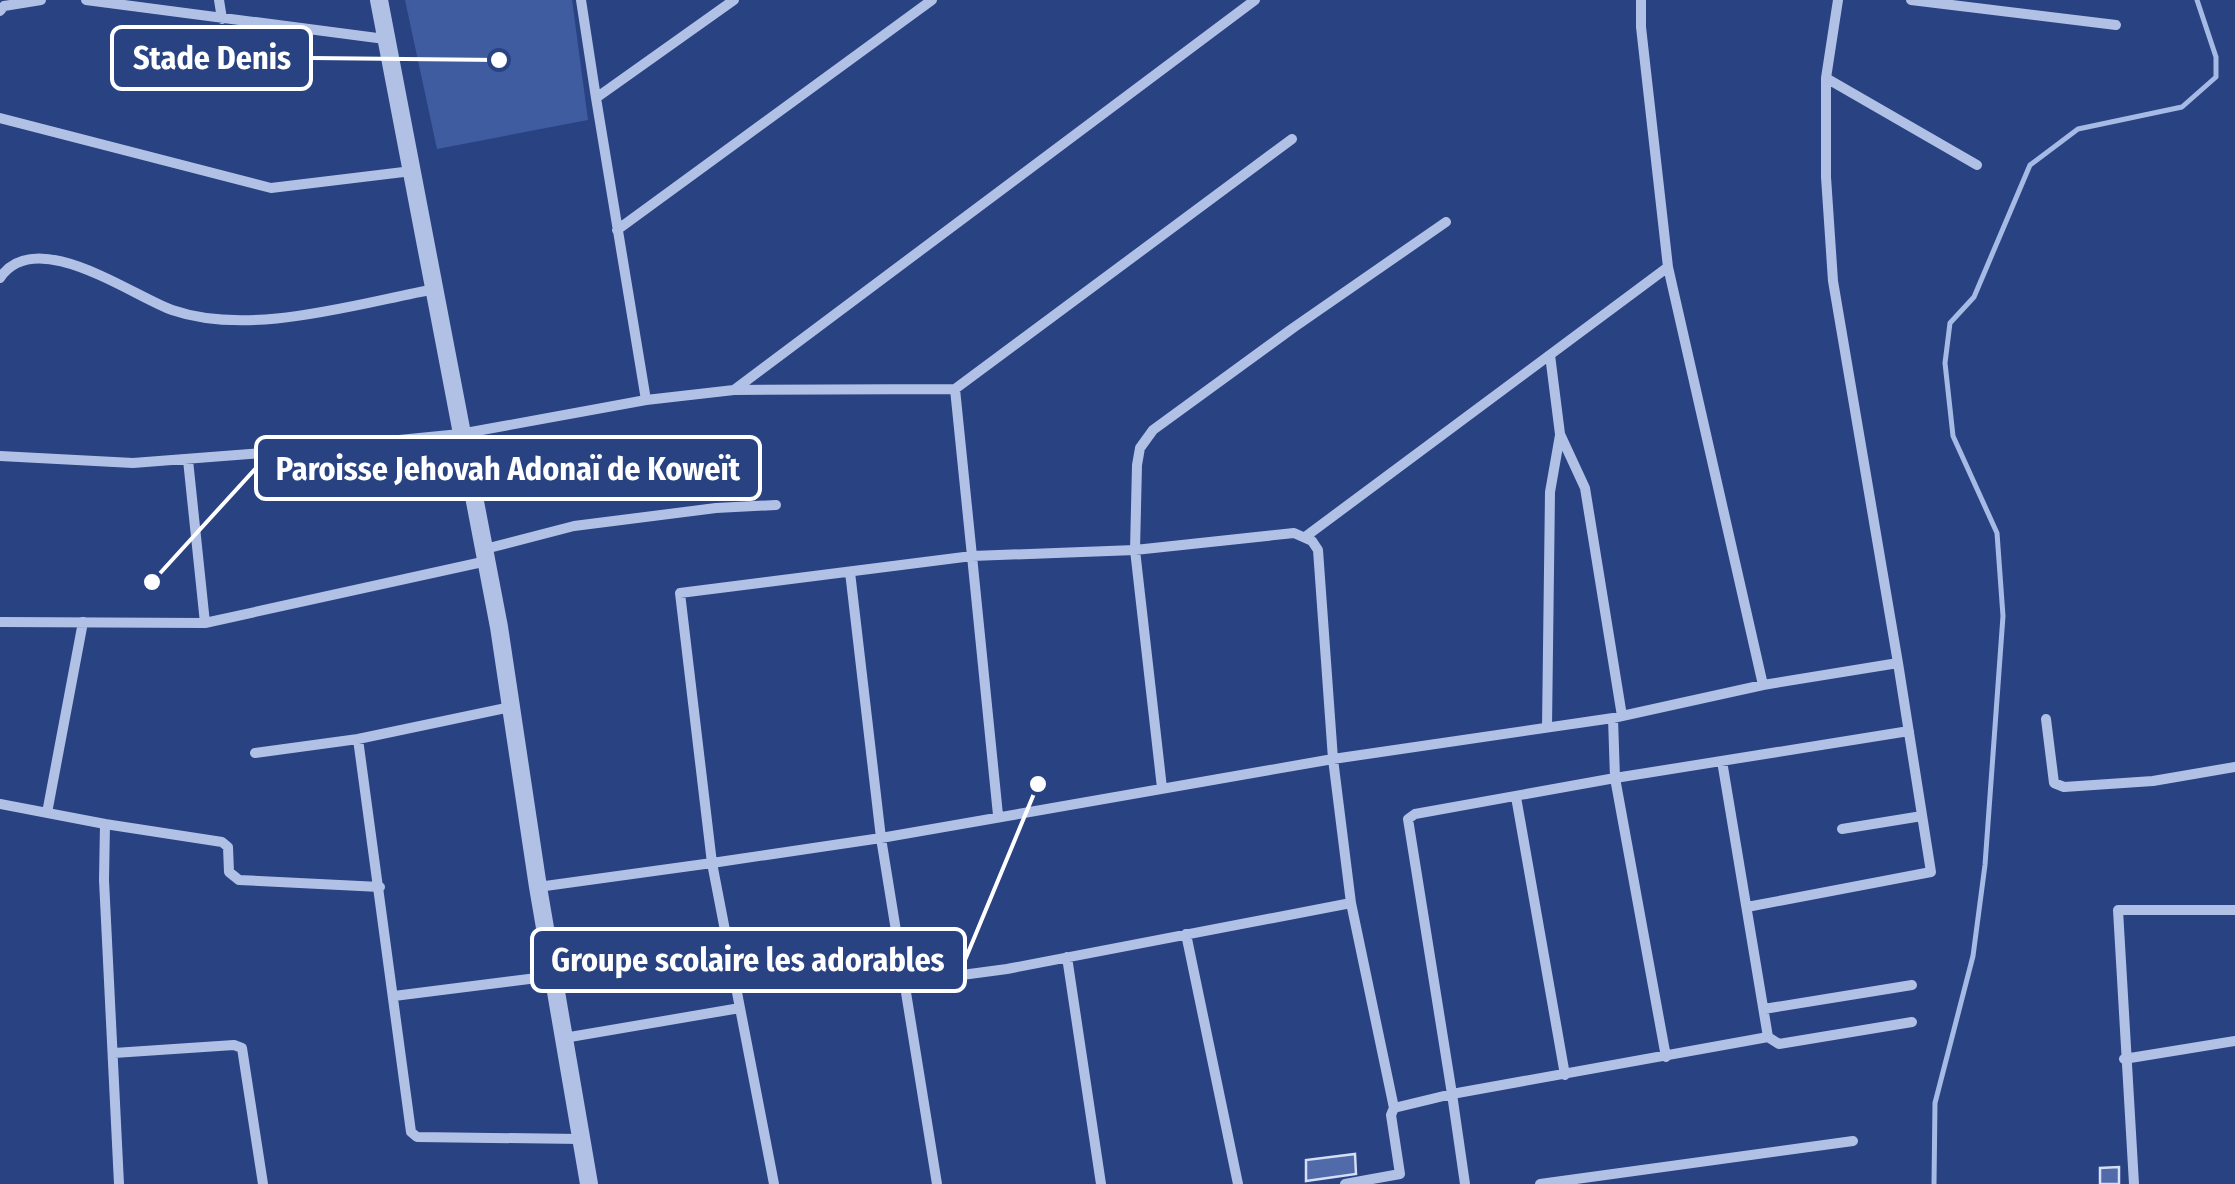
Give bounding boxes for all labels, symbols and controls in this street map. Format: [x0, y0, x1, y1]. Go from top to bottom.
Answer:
callout: Stade Denis [112, 27, 311, 89]
text: Stade Denis [133, 39, 291, 77]
callout: Paroisse Jehovah Adonaï de Koweït [256, 437, 760, 499]
text: Paroisse Jehovah Adonaï de Koweït [276, 450, 741, 488]
callout: Groupe scolaire les adorables [532, 929, 965, 991]
text: Groupe scolaire les adorables [551, 941, 945, 979]

